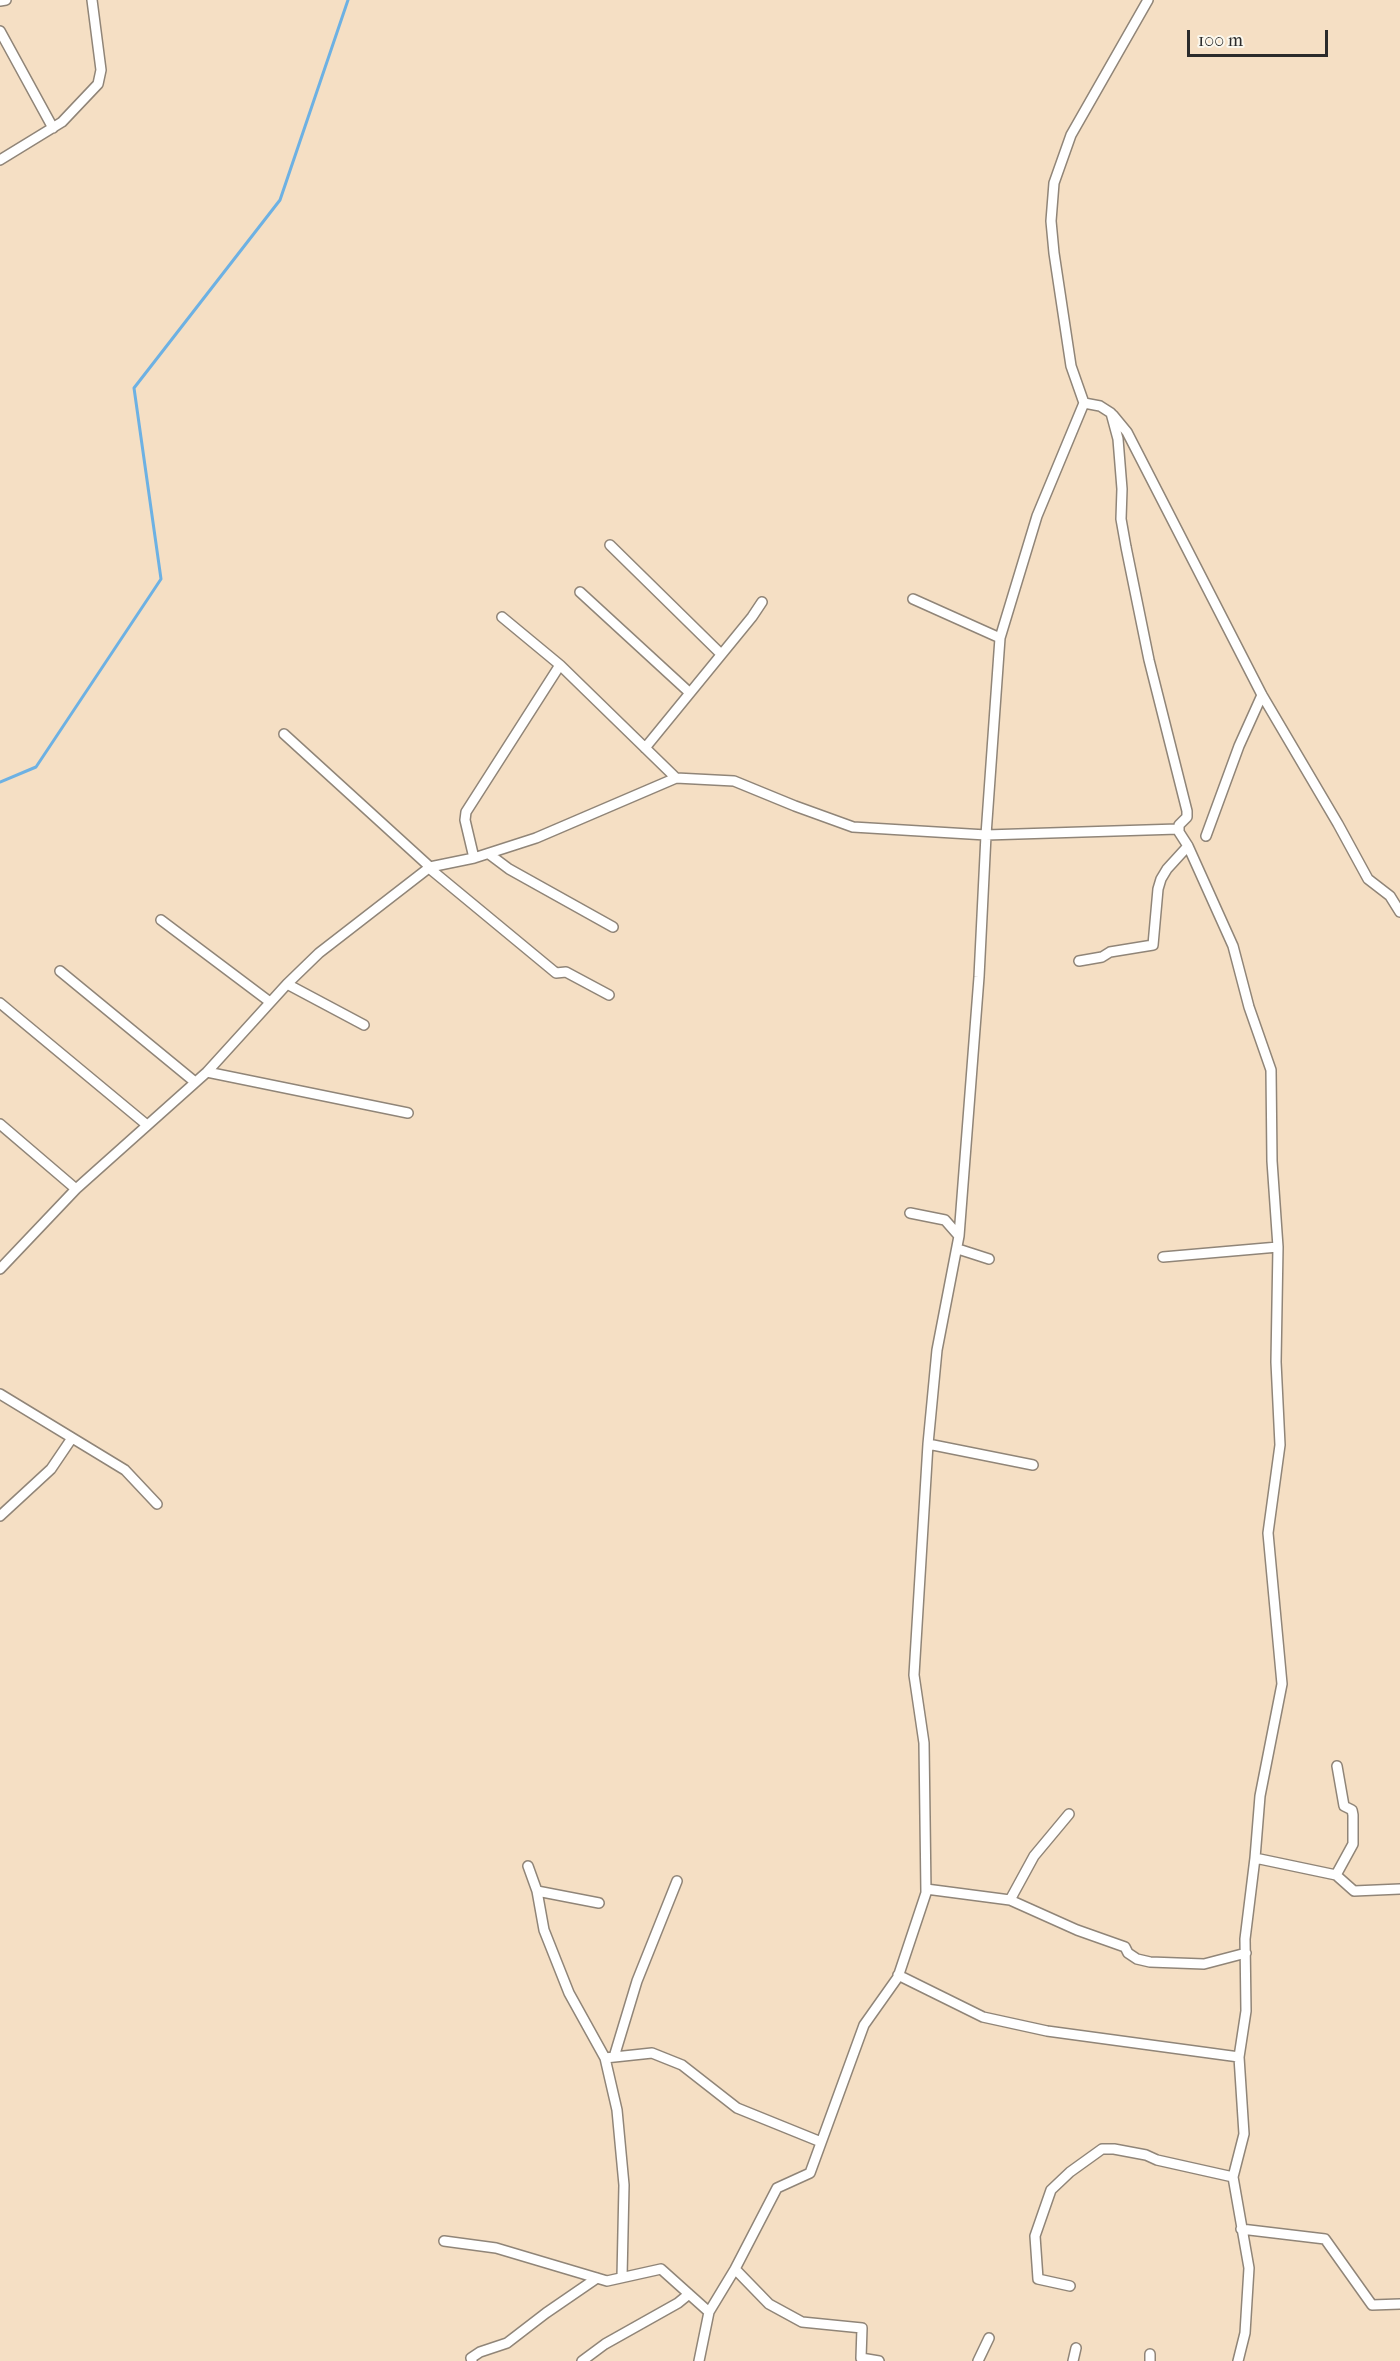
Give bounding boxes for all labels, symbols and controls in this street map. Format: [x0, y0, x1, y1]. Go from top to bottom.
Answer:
scale bar [1190, 18, 1331, 56]
text: 100 m [1198, 30, 1243, 51]

